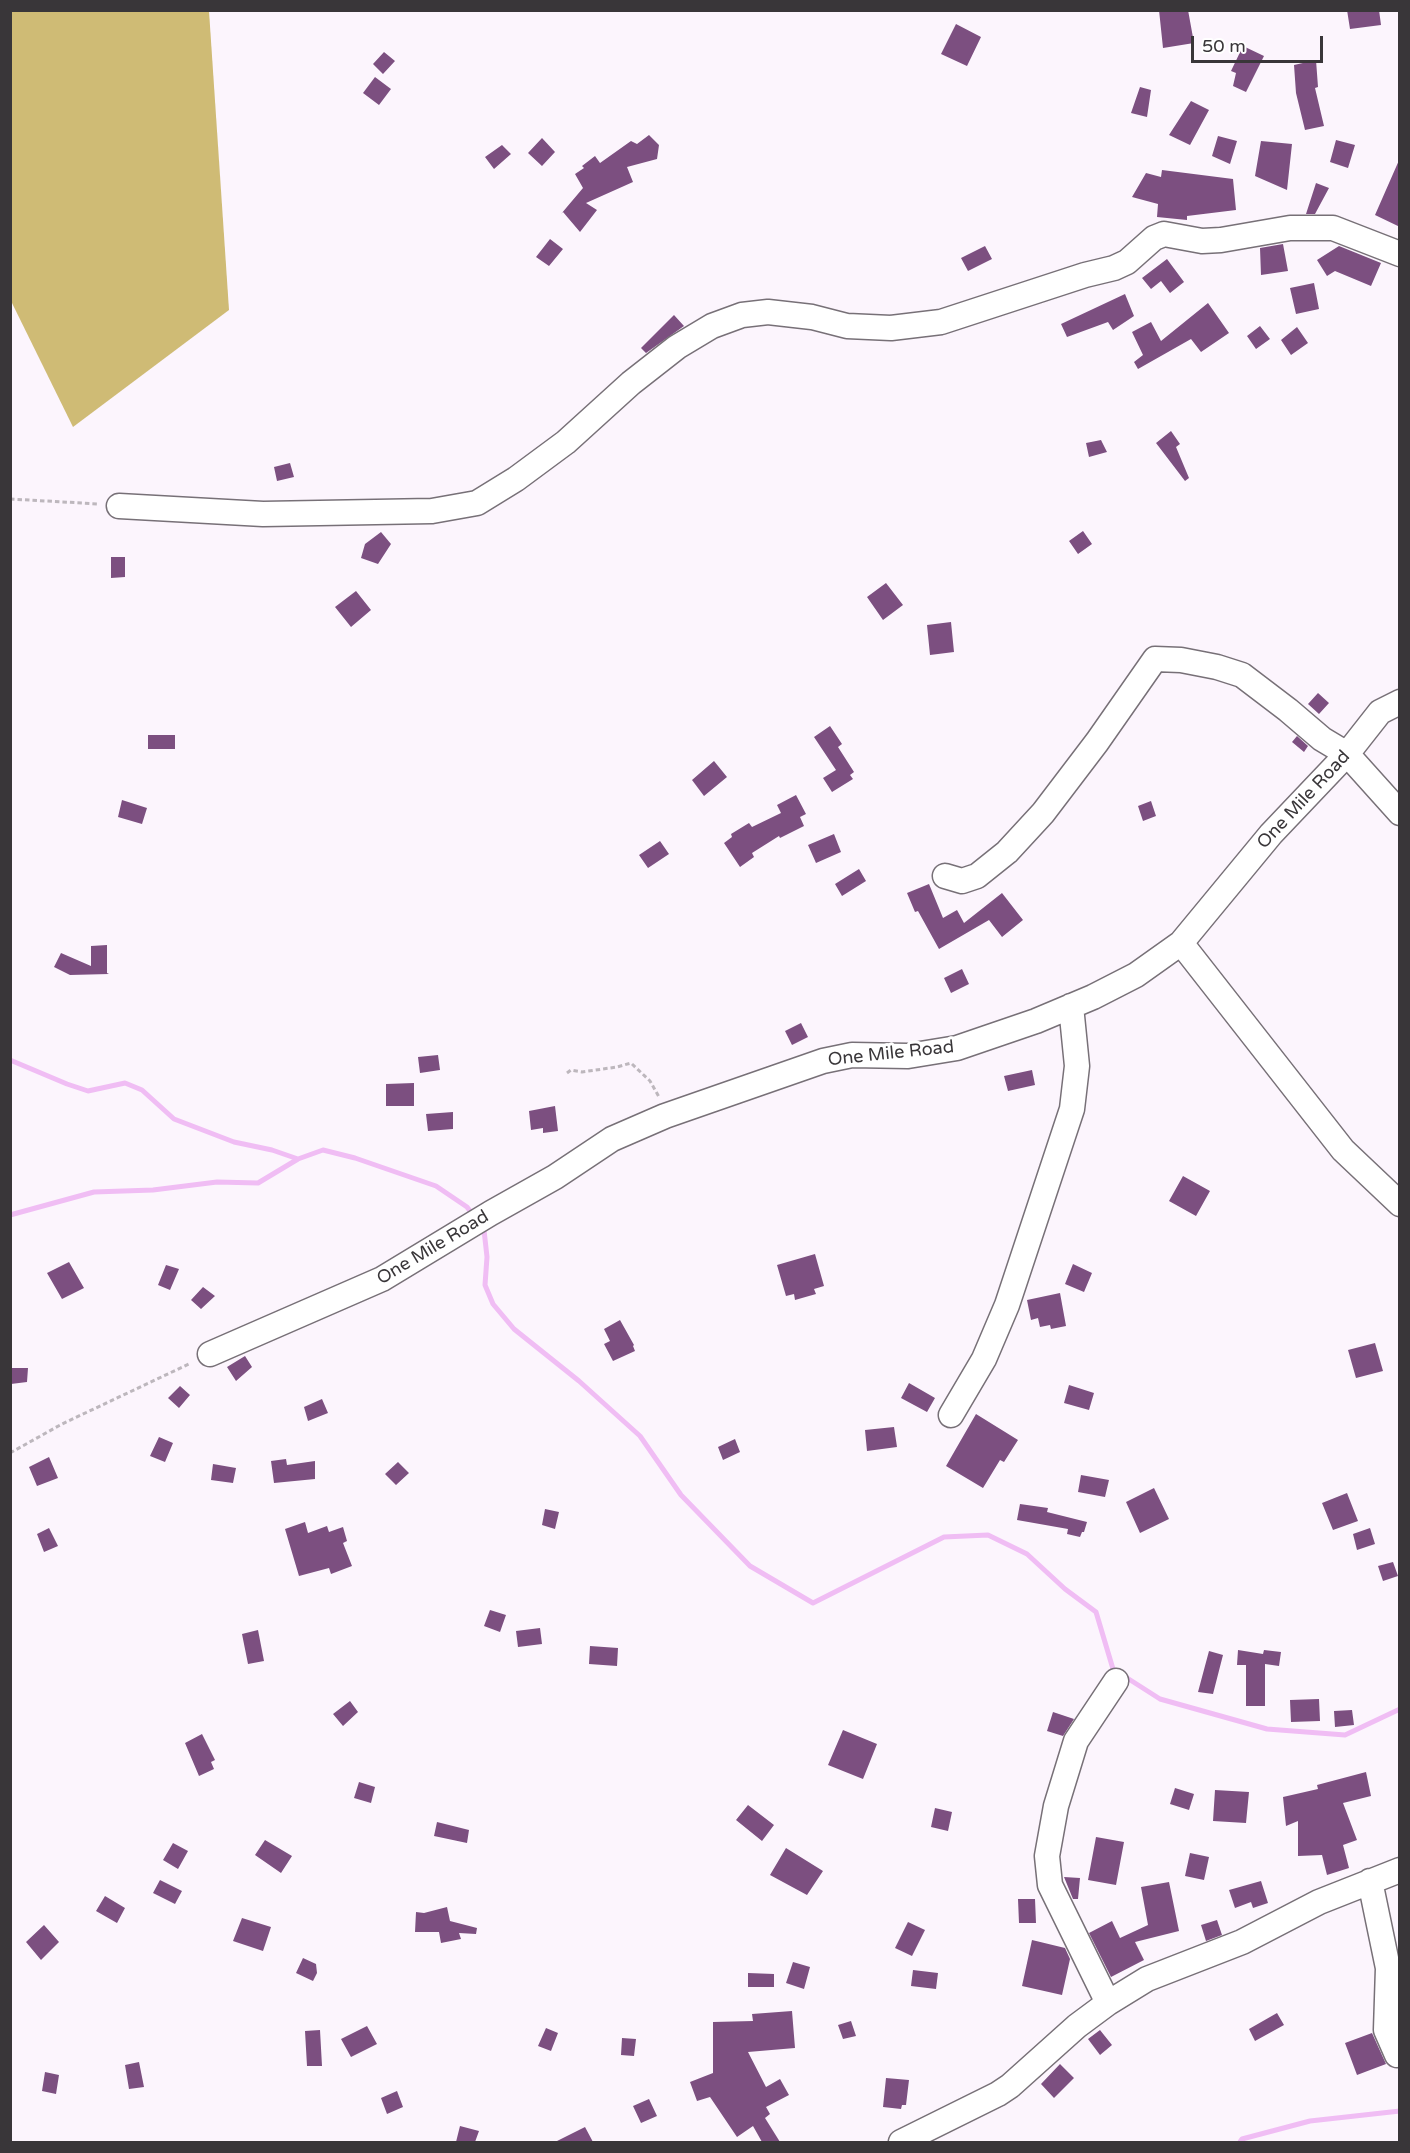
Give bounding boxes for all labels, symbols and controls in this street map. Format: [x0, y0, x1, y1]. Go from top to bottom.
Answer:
scale bar [1194, 24, 1326, 62]
text: 50 m [1202, 35, 1246, 57]
street label: One Mile Road [1253, 746, 1355, 854]
street label: One Mile Road [827, 1037, 955, 1071]
street label: One Mile Road [373, 1206, 493, 1290]

